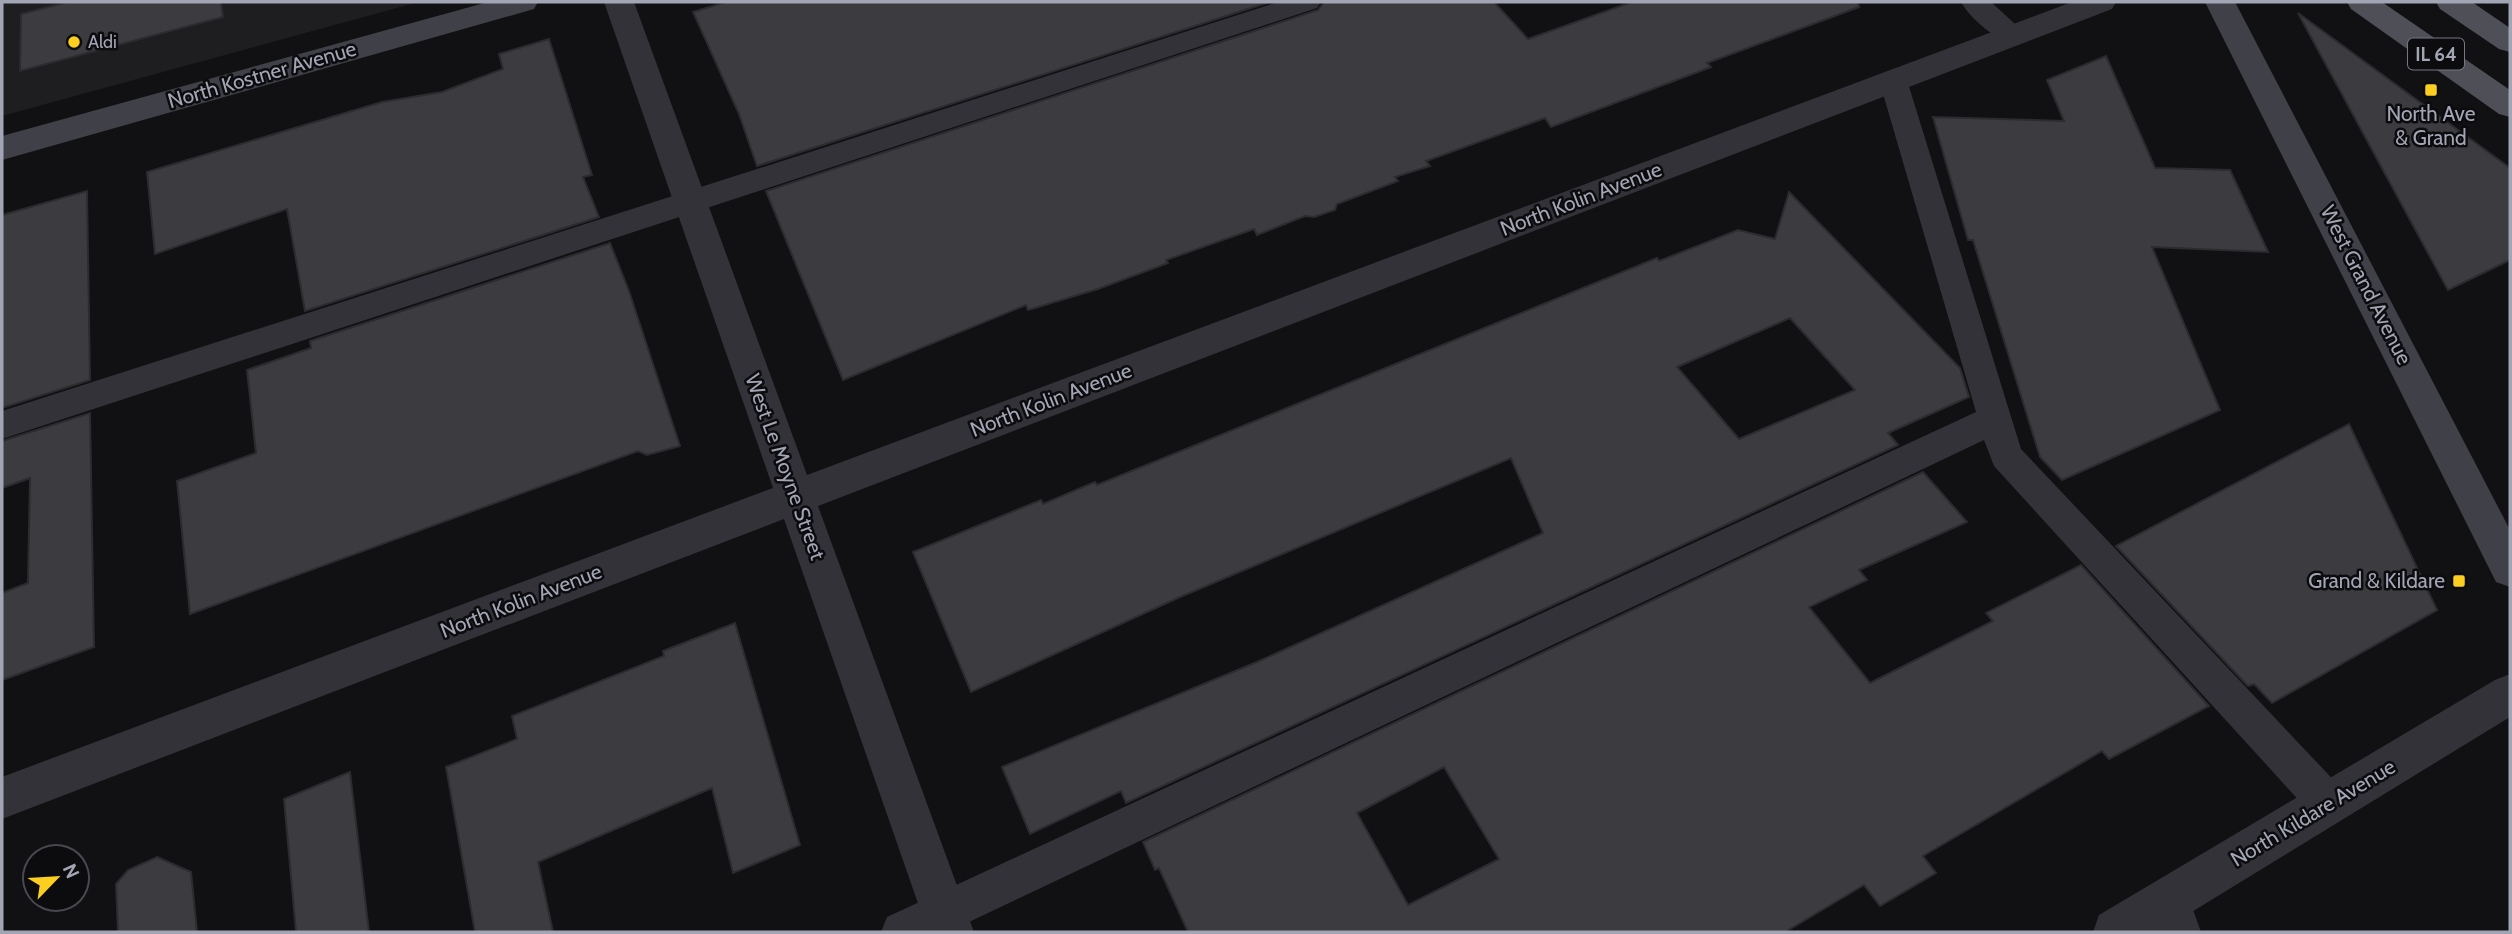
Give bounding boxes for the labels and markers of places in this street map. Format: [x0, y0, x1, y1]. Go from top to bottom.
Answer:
place label: Aldi [88, 31, 117, 53]
marker: Aldi [66, 34, 82, 50]
marker: North Ave & Grand [2423, 82, 2439, 98]
place label: North Ave & Grand [2387, 101, 2476, 150]
place label: Grand & Kildare [2308, 568, 2445, 593]
marker: Grand & Kildare [2451, 573, 2467, 589]

